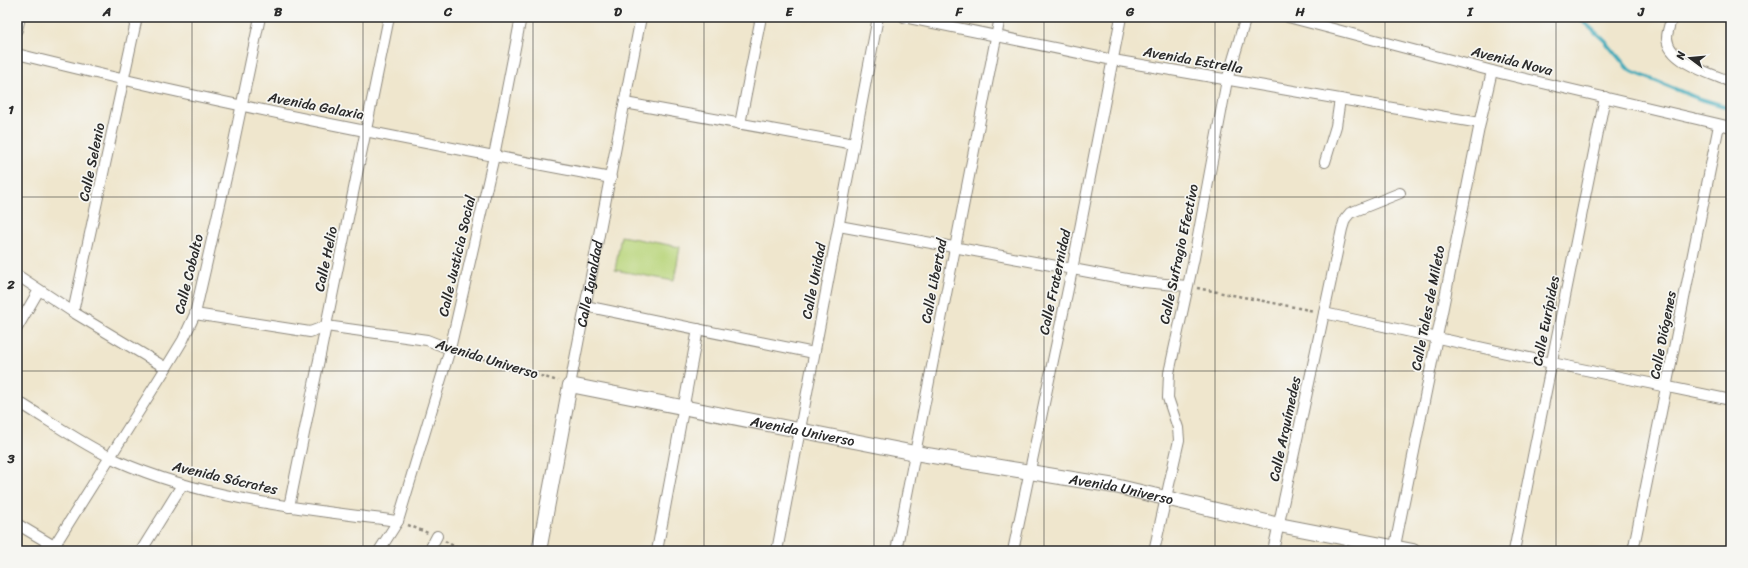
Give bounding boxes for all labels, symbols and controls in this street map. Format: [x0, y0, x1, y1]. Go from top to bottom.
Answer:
text: A [102, 0, 111, 23]
text: B [274, 0, 283, 23]
text: C [443, 0, 453, 23]
text: D [614, 0, 622, 23]
text: E [785, 0, 794, 23]
text: F [954, 0, 963, 23]
text: G [1125, 0, 1135, 23]
text: H [1294, 0, 1305, 23]
text: I [1466, 0, 1474, 23]
text: J [1637, 0, 1645, 23]
north arrow [1670, 38, 1710, 78]
street label: Avenida Estrella [1140, 39, 1246, 81]
street label: Avenida Nova [1468, 39, 1556, 83]
text: N [1670, 49, 1691, 63]
street label: Avenida Galaxia [265, 84, 366, 128]
text: 1 [8, 98, 14, 121]
street label: Calle Selenio [71, 120, 113, 204]
street label: Calle Sufragio Efectivo [1152, 182, 1206, 326]
street label: Calle Justicia Social [431, 192, 483, 319]
street label: Calle Helio [307, 224, 345, 294]
street label: Calle Fraternidad [1032, 225, 1079, 337]
street label: Calle Cobalto [167, 231, 211, 317]
street label: Calle Libertad [914, 235, 955, 326]
street label: Calle Igualdad [569, 237, 610, 329]
street label: Calle Unidad [794, 239, 834, 321]
street label: Calle Tales de Mileto [1404, 243, 1452, 373]
text: 2 [6, 273, 15, 296]
street label: Calle Eurípides [1525, 274, 1567, 368]
street label: Calle Diógenes [1642, 288, 1684, 381]
street label: Avenida Universo [432, 331, 541, 386]
street label: Calle Arquímedes [1262, 374, 1308, 484]
street label: Avenida Universo [747, 408, 857, 453]
text: 3 [6, 447, 15, 470]
street label: Avenida Sócrates [169, 454, 281, 502]
street label: Avenida Universo [1066, 466, 1176, 512]

